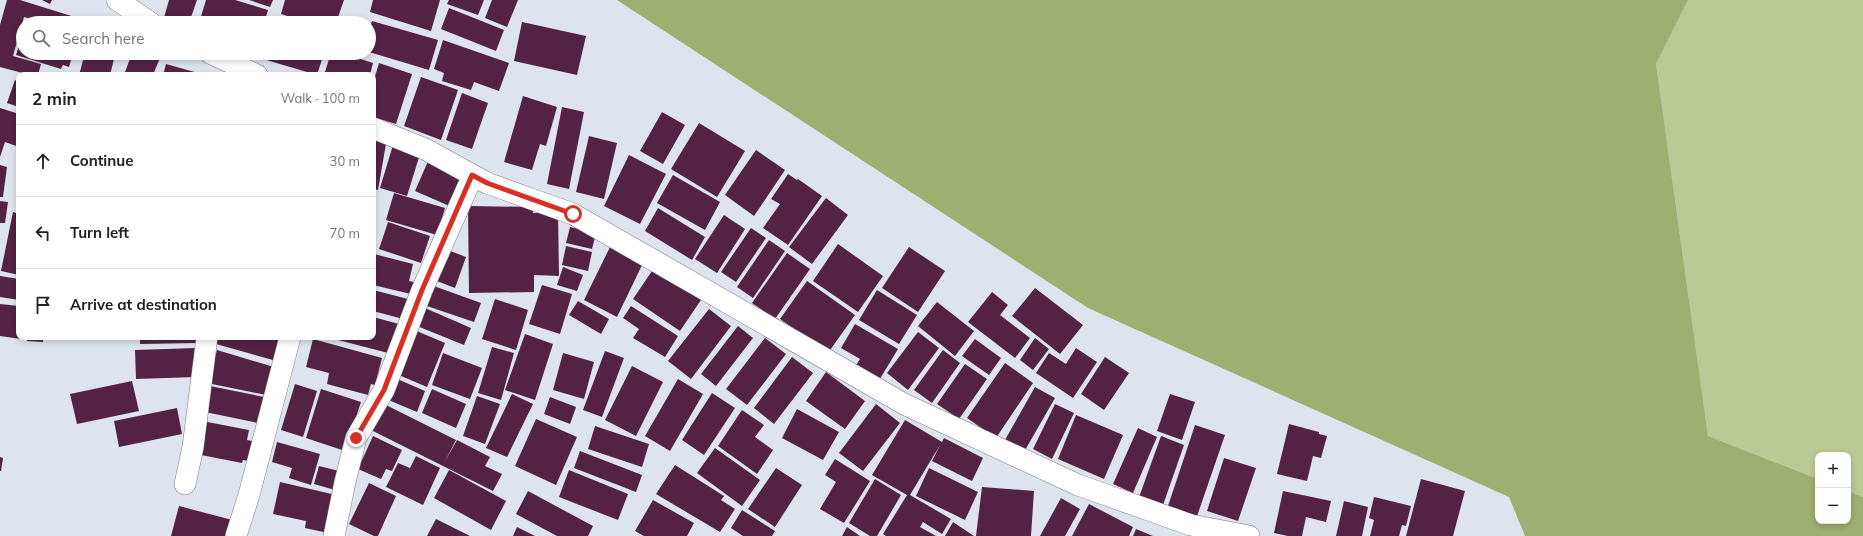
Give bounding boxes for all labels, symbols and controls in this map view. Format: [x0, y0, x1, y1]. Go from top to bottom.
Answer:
search box [16, 16, 376, 60]
icon: search [30, 27, 52, 49]
text: Search here [62, 29, 144, 48]
text: 2 min [32, 88, 77, 109]
text: Walk · 100 m [281, 90, 360, 106]
icon: ahead [32, 150, 54, 172]
text: Continue [70, 151, 133, 170]
text: 30 m [330, 153, 360, 169]
route start [564, 205, 582, 223]
icon: left [32, 222, 54, 244]
text: Turn left [70, 223, 129, 242]
text: 70 m [330, 225, 360, 241]
icon: arrive [32, 294, 54, 316]
text: Arrive at destination [70, 295, 217, 314]
route end [347, 429, 365, 447]
map controls [1815, 452, 1851, 524]
button: + [1815, 452, 1851, 488]
button: − [1815, 488, 1851, 524]

